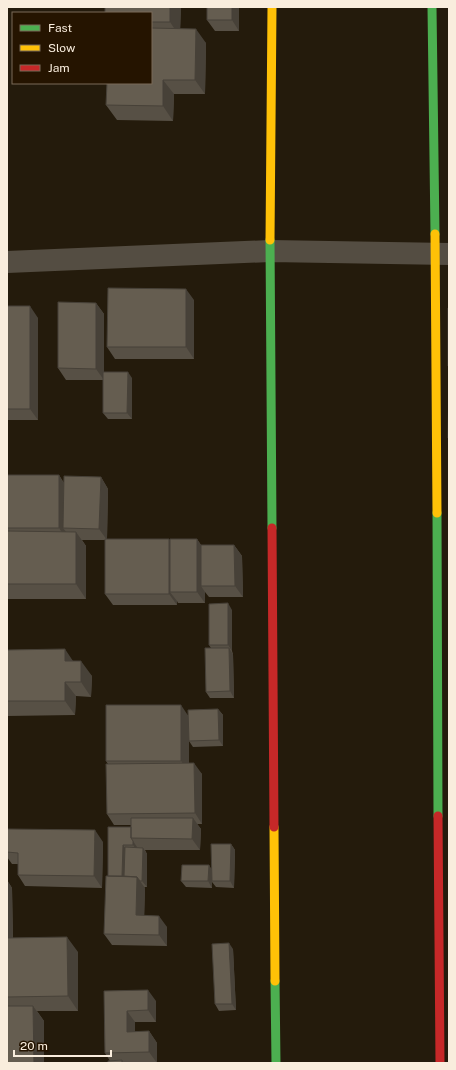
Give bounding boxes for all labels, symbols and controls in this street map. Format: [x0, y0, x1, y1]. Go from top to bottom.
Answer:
legend [12, 12, 152, 84]
text: Fast [48, 21, 73, 35]
text: Slow [48, 41, 76, 55]
text: Jam [48, 61, 70, 75]
scale bar [14, 1032, 111, 1058]
text: 20 m [20, 1039, 48, 1053]

